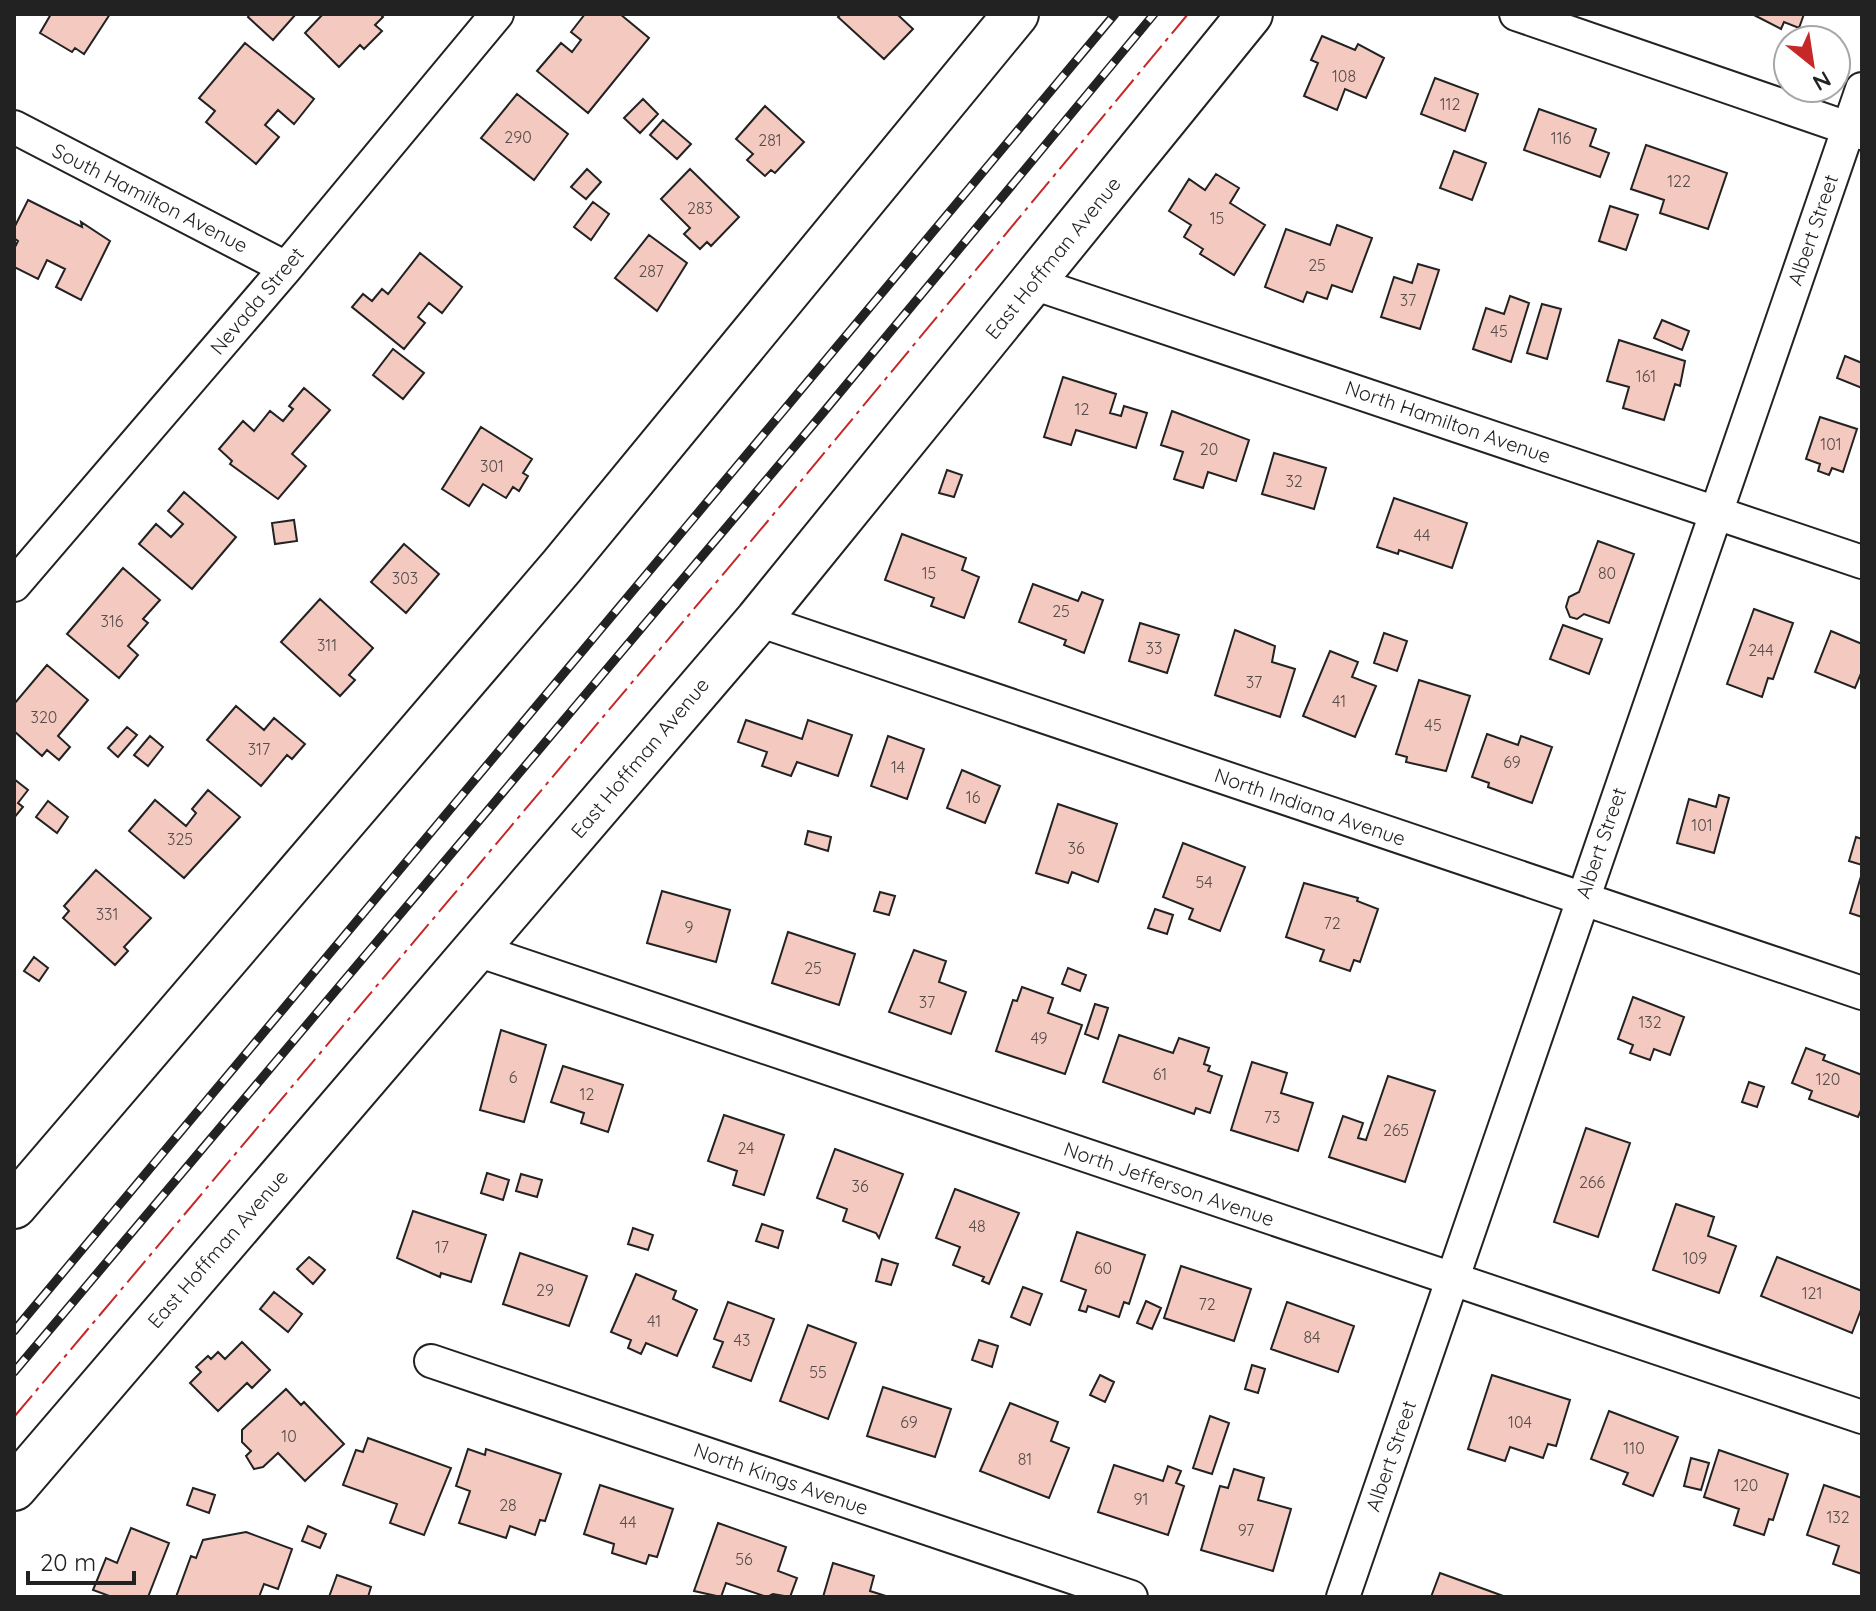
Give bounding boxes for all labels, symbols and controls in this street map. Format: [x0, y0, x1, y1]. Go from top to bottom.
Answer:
north arrow [1772, 24, 1852, 104]
text: N [1808, 65, 1836, 97]
house number: 108 [1332, 66, 1356, 86]
house number: 112 [1440, 94, 1460, 114]
house number: 290 [504, 127, 532, 147]
house number: 116 [1551, 128, 1572, 148]
house number: 281 [758, 130, 782, 150]
street label: South Hamilton Avenue [48, 137, 252, 258]
street label: East Hoffman Avenue [979, 171, 1126, 344]
house number: 122 [1667, 171, 1691, 191]
street label: Albert Street [1782, 171, 1843, 289]
house number: 283 [687, 198, 713, 218]
house number: 15 [1210, 208, 1224, 228]
street label: Nevada Street [204, 242, 309, 360]
house number: 25 [1308, 255, 1326, 275]
house number: 287 [638, 261, 664, 281]
house number: 37 [1400, 290, 1416, 310]
house number: 45 [1490, 321, 1508, 341]
house number: 161 [1636, 366, 1656, 386]
street label: North Hamilton Avenue [1342, 375, 1554, 468]
house number: 12 [1075, 399, 1090, 419]
house number: 101 [1820, 434, 1842, 454]
house number: 20 [1200, 439, 1218, 459]
house number: 301 [480, 456, 504, 476]
house number: 32 [1285, 471, 1303, 491]
house number: 44 [1414, 525, 1430, 545]
house number: 15 [922, 563, 936, 583]
house number: 80 [1598, 563, 1616, 583]
house number: 303 [392, 568, 418, 588]
house number: 25 [1052, 601, 1070, 621]
house number: 316 [101, 611, 124, 631]
house number: 311 [317, 635, 337, 655]
house number: 33 [1146, 638, 1162, 658]
house number: 244 [1748, 640, 1774, 660]
street label: East Hoffman Avenue [565, 672, 714, 843]
house number: 37 [1246, 672, 1262, 692]
house number: 41 [1332, 691, 1346, 711]
house number: 320 [31, 707, 57, 727]
house number: 45 [1424, 715, 1442, 735]
house number: 317 [248, 739, 270, 759]
house number: 69 [1503, 752, 1521, 772]
house number: 14 [891, 757, 905, 777]
street label: North Indiana Avenue [1211, 762, 1409, 851]
street label: Albert Street [1570, 784, 1631, 902]
house number: 16 [966, 787, 981, 807]
house number: 101 [1691, 815, 1713, 835]
house number: 325 [167, 829, 193, 849]
house number: 36 [1068, 838, 1085, 858]
house number: 54 [1195, 872, 1213, 892]
house number: 331 [96, 904, 118, 924]
house number: 72 [1323, 913, 1341, 933]
house number: 9 [685, 917, 694, 937]
house number: 25 [804, 958, 822, 978]
house number: 37 [919, 992, 935, 1012]
house number: 132 [1638, 1012, 1662, 1032]
house number: 49 [1030, 1028, 1048, 1048]
house number: 61 [1153, 1064, 1167, 1084]
house number: 6 [509, 1067, 518, 1087]
house number: 120 [1816, 1069, 1840, 1089]
house number: 12 [580, 1084, 595, 1104]
house number: 73 [1264, 1107, 1280, 1127]
house number: 265 [1383, 1120, 1409, 1140]
street label: North Jefferson Avenue [1061, 1136, 1278, 1231]
house number: 24 [737, 1138, 755, 1158]
street label: East Hoffman Avenue [142, 1164, 293, 1333]
house number: 266 [1579, 1172, 1605, 1192]
house number: 36 [852, 1176, 869, 1196]
house number: 48 [968, 1216, 986, 1236]
house number: 17 [435, 1237, 449, 1257]
house number: 109 [1683, 1248, 1707, 1268]
house number: 60 [1094, 1258, 1112, 1278]
house number: 29 [536, 1280, 554, 1300]
house number: 121 [1802, 1283, 1822, 1303]
house number: 72 [1198, 1294, 1216, 1314]
house number: 41 [647, 1311, 661, 1331]
house number: 84 [1303, 1327, 1321, 1347]
house number: 43 [734, 1330, 750, 1350]
house number: 55 [809, 1362, 827, 1382]
street label: Albert Street [1360, 1397, 1421, 1515]
house number: 69 [900, 1412, 918, 1432]
house number: 104 [1508, 1412, 1532, 1432]
house number: 10 [281, 1426, 297, 1446]
street label: North Kings Avenue [691, 1437, 872, 1520]
house number: 110 [1623, 1438, 1645, 1458]
house number: 81 [1018, 1449, 1032, 1469]
house number: 120 [1734, 1475, 1758, 1495]
house number: 91 [1134, 1489, 1148, 1509]
house number: 28 [499, 1495, 517, 1515]
house number: 132 [1826, 1507, 1850, 1527]
house number: 44 [620, 1512, 636, 1532]
house number: 97 [1238, 1520, 1254, 1540]
scale bar [28, 1535, 134, 1585]
text: 20 m [40, 1547, 96, 1577]
house number: 56 [735, 1549, 753, 1569]

